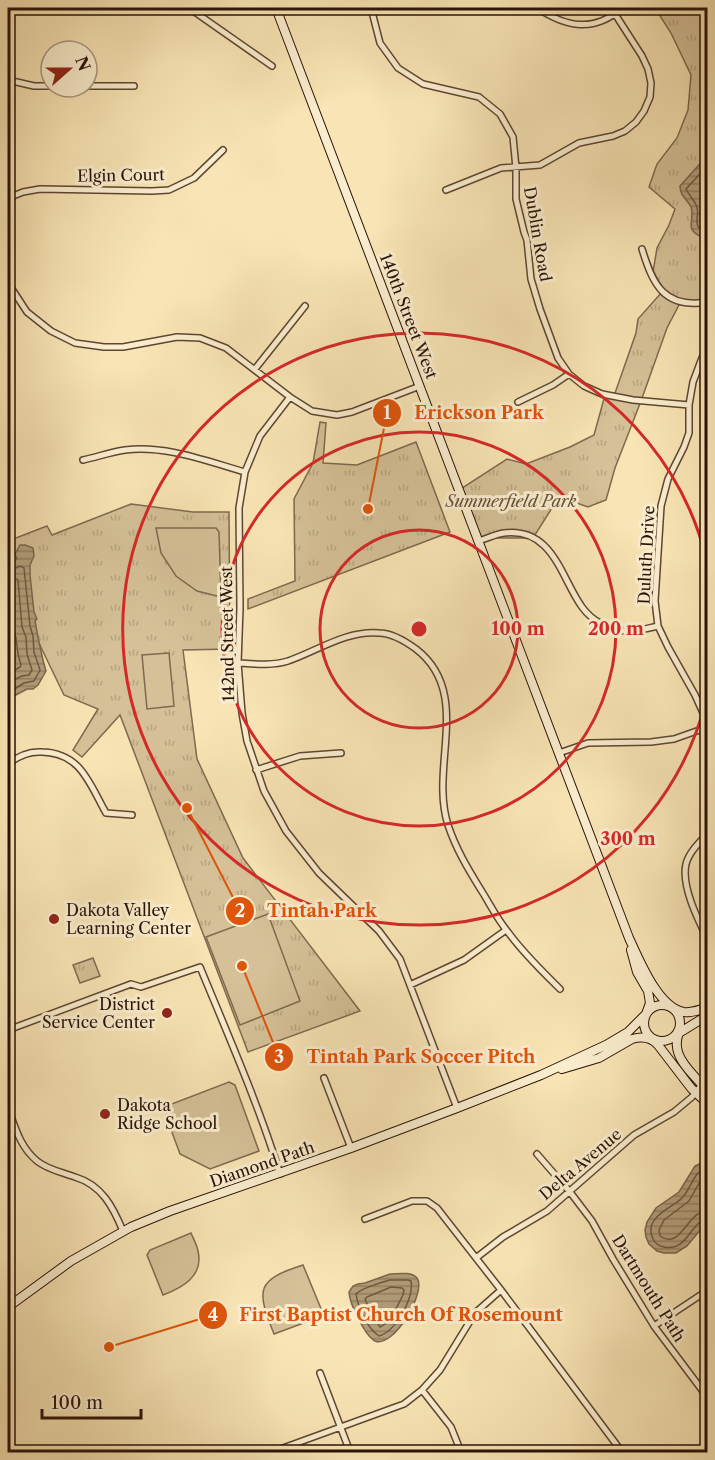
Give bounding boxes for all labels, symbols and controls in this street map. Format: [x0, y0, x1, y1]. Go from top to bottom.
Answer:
north arrow [39, 39, 99, 99]
text: N [71, 54, 95, 74]
street label: Elgin Court [77, 164, 165, 186]
street label: Dublin Road [520, 185, 556, 283]
street label: 140th Street West [376, 250, 442, 382]
callout: Erickson Park [372, 395, 556, 431]
text: 1 [383, 402, 391, 424]
text: Erickson Park [414, 402, 545, 424]
park label: Summerfield Park [445, 491, 577, 511]
street label: Duluth Drive [633, 505, 659, 605]
street label: 142nd Street West [216, 566, 238, 702]
text: 100 m [491, 618, 545, 640]
text: 200 m [588, 618, 644, 640]
centre of rings [409, 619, 429, 639]
text: 300 m [600, 828, 656, 850]
callout: Tintah Park [225, 893, 389, 929]
place label: Dakota Valley Learning Center [66, 900, 191, 938]
text: 2 [235, 900, 245, 922]
text: Tintah Park [267, 900, 378, 922]
marker: Dakota Valley Learning Center [47, 912, 61, 926]
place label: District Service Center [42, 994, 155, 1032]
marker: District Service Center [160, 1006, 174, 1020]
callout: Tintah Park Soccer Pitch [264, 1039, 548, 1075]
text: 3 [274, 1046, 284, 1068]
text: Tintah Park Soccer Pitch [307, 1046, 536, 1068]
place label: Dakota Ridge School [117, 1095, 218, 1133]
marker: Dakota Ridge School [98, 1107, 112, 1121]
street label: Delta Avenue [535, 1124, 625, 1204]
street label: Diamond Path [207, 1137, 317, 1191]
street label: Dartmouth Path [608, 1231, 690, 1345]
callout: First Baptist Church Of Rosemount [198, 1297, 575, 1333]
text: 4 [208, 1304, 218, 1326]
text: First Baptist Church Of Rosemount [239, 1304, 564, 1326]
scale bar [42, 1382, 141, 1420]
text: 100 m [51, 1392, 103, 1414]

